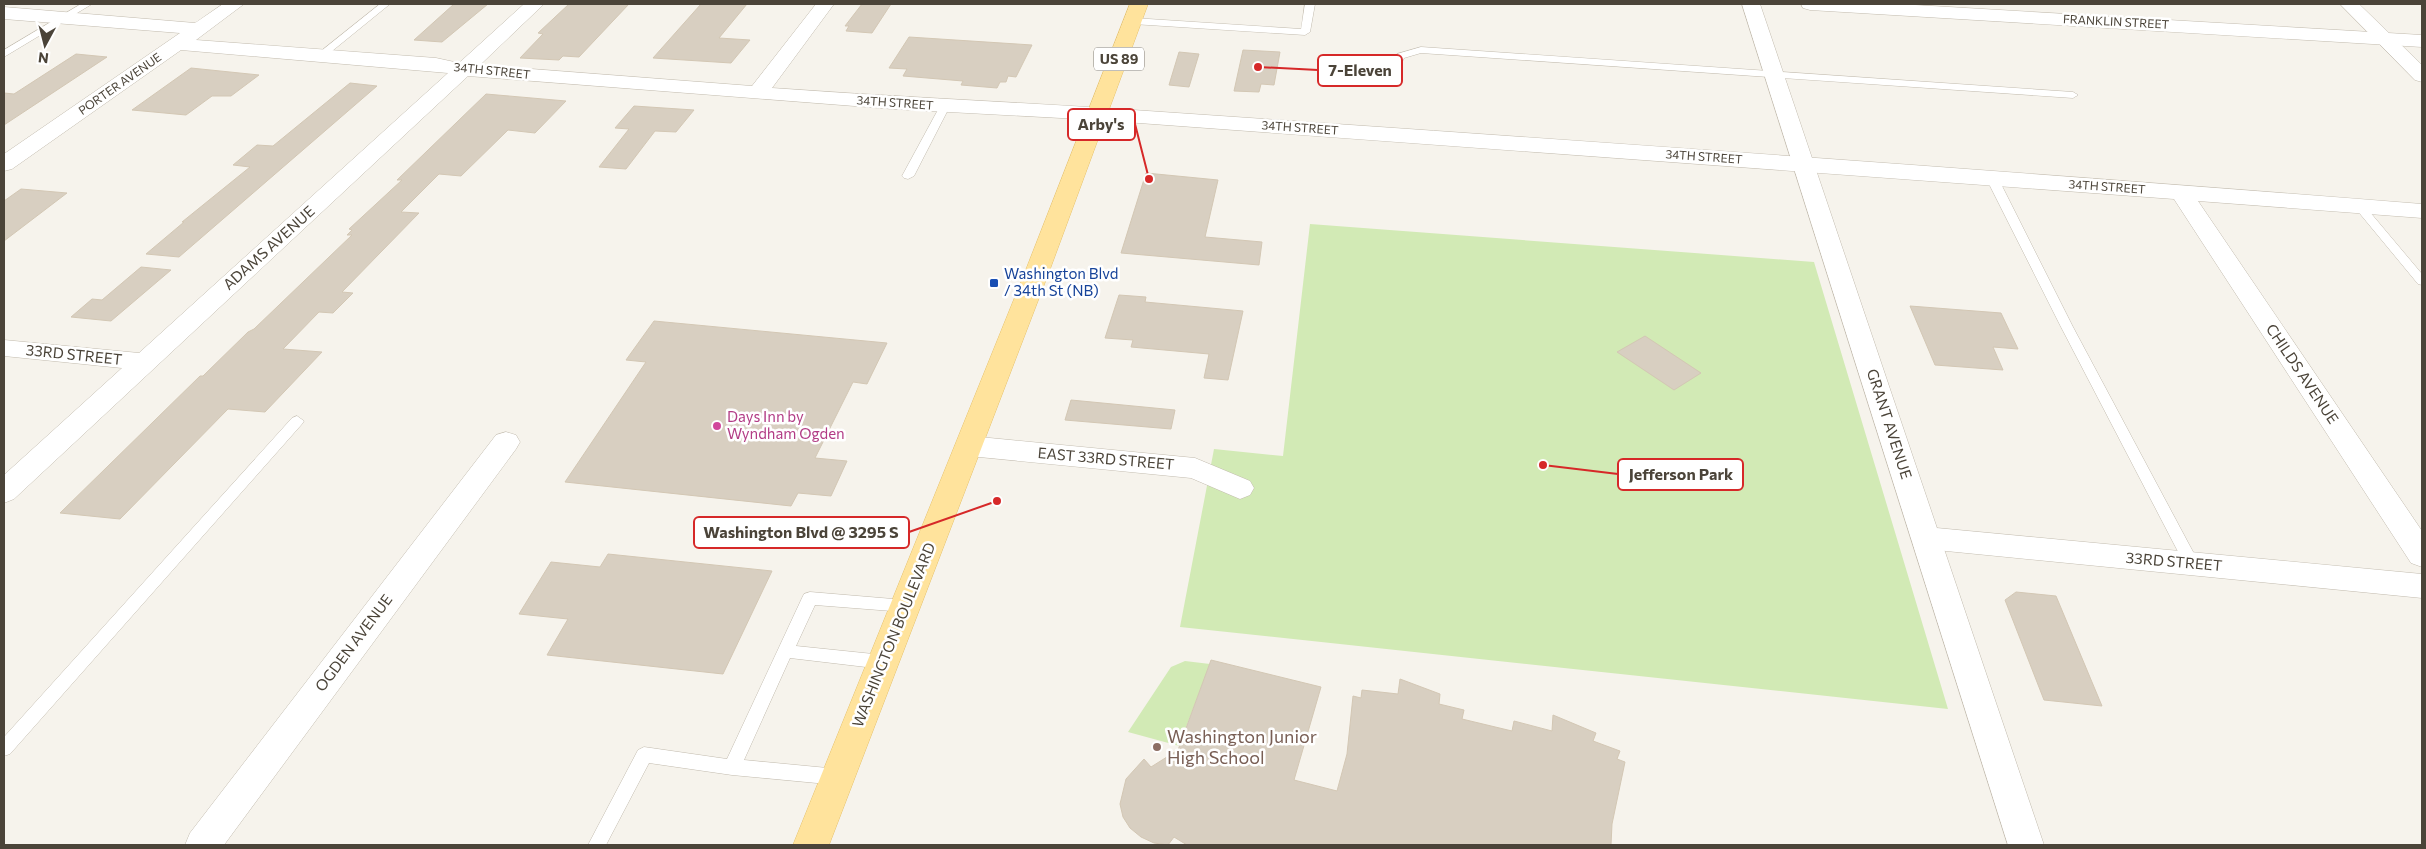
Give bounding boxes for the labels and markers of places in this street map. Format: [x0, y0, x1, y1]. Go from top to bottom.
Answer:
callout: 7-Eleven [1318, 55, 1402, 86]
callout: Arby's [1068, 109, 1135, 140]
place label: Washington Blvd / 34th St (NB) [1004, 264, 1118, 299]
marker: Washington Blvd / 34th St (NB) [988, 277, 1000, 289]
place label: Days Inn by Wyndham Ogden [727, 407, 845, 442]
marker: Days Inn by Wyndham Ogden [711, 420, 723, 432]
callout: Jefferson Park [1618, 459, 1743, 490]
callout: Washington Blvd @ 3295 S [694, 517, 909, 548]
place label: Washington Junior High School [1167, 725, 1317, 768]
marker: Washington Junior High School [1151, 741, 1163, 753]

